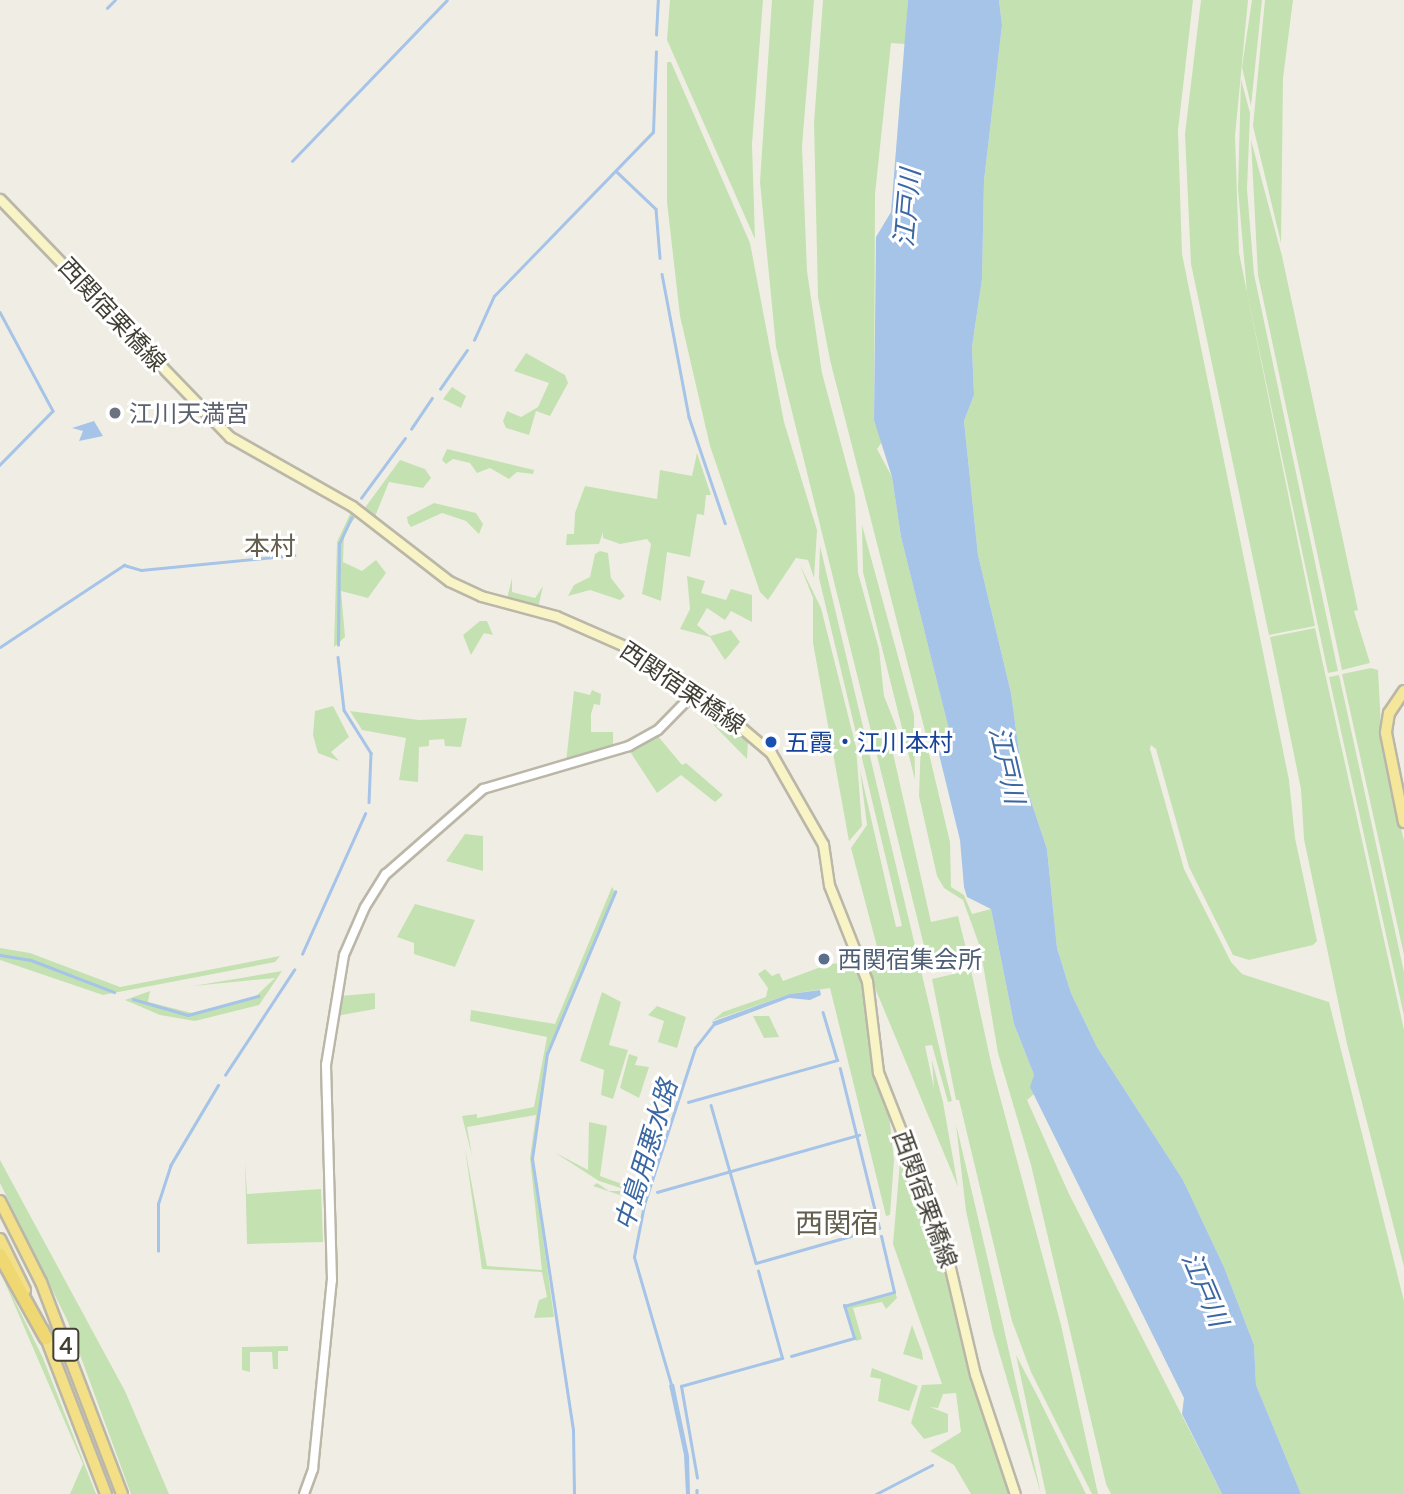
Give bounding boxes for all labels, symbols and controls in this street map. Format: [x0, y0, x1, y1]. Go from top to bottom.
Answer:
water label: 江戸川 [888, 168, 926, 248]
street label: 西関宿栗橋線 [53, 252, 173, 376]
place label: 江川天満宮 [129, 399, 249, 427]
marker: 江川天満宮 [107, 405, 123, 421]
district label: 本村 [244, 530, 296, 562]
street label: 西関宿栗橋線 [615, 635, 751, 739]
water label: 江戸川 [983, 723, 1031, 807]
place label: 五霞・江川本村 [785, 728, 953, 756]
marker: 五霞・江川本村 [763, 734, 779, 750]
place label: 西関宿集会所 [838, 945, 982, 973]
marker: 西関宿集会所 [816, 951, 832, 967]
water label: 中島用悪水路 [608, 1076, 684, 1234]
street label: 西関宿栗橋線 [888, 1126, 964, 1272]
district label: 西関宿 [795, 1205, 879, 1239]
water label: 江戸川 [1175, 1247, 1235, 1331]
road number: 4 [52, 1326, 80, 1364]

